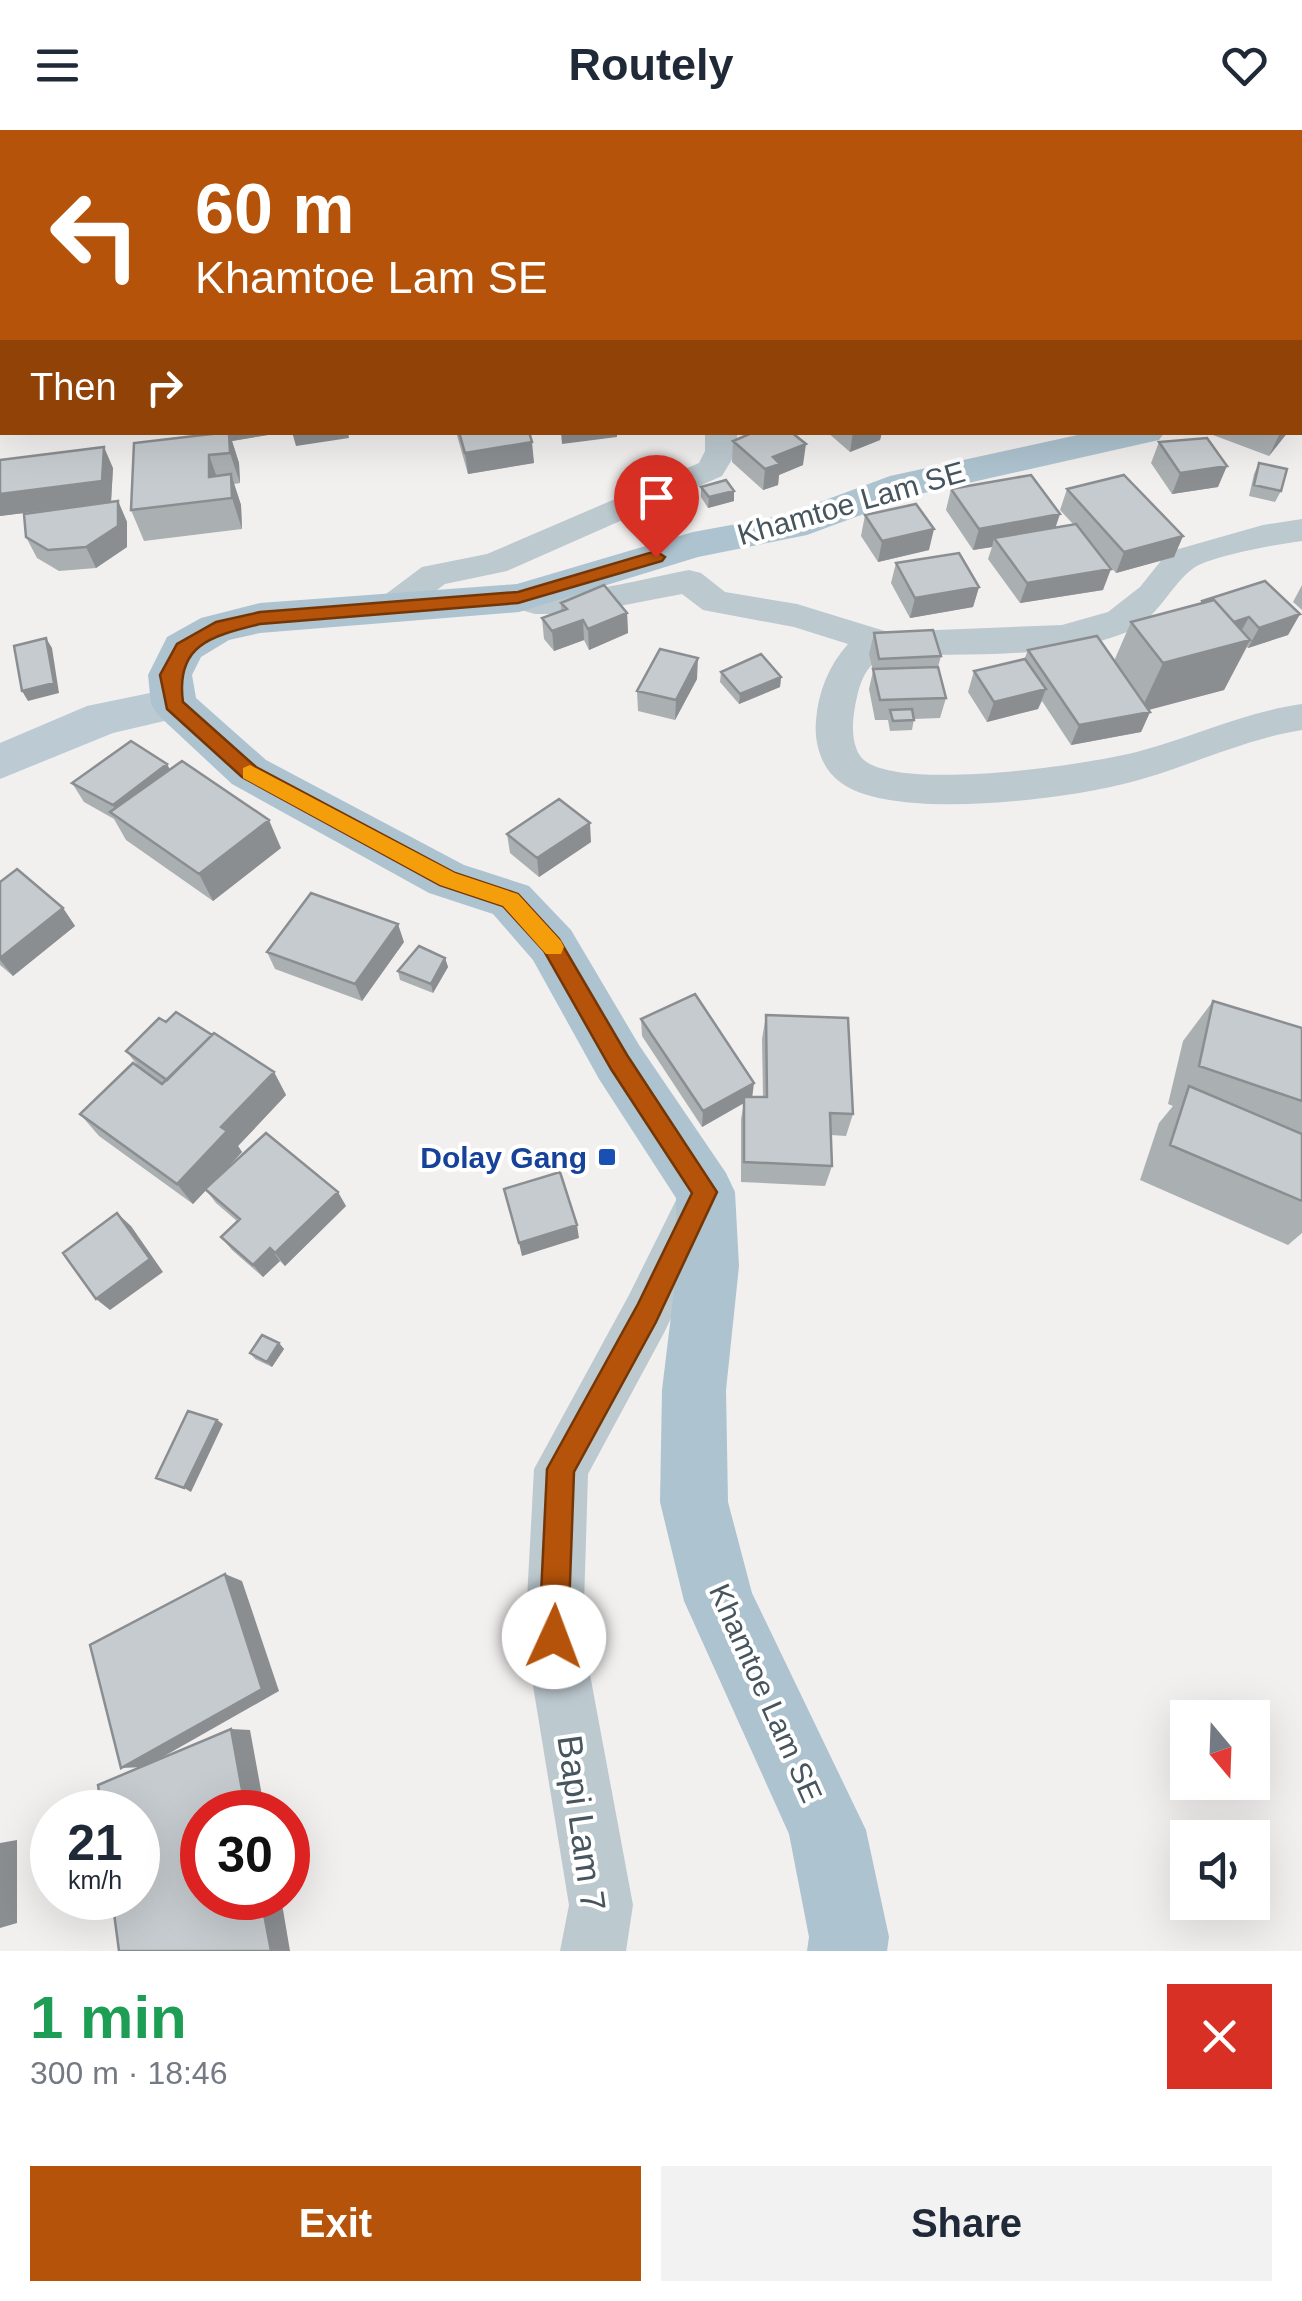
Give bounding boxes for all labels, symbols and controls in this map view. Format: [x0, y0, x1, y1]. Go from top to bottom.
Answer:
icon: menu [30, 38, 85, 93]
icon: heart [1217, 38, 1272, 93]
text: Routely [568, 39, 734, 90]
icon: left [30, 170, 160, 300]
text: 60 m [195, 170, 355, 248]
text: Khamtoe Lam SE [195, 252, 548, 303]
icon: right [137, 360, 192, 415]
text: Then [30, 366, 117, 408]
pin [614, 455, 699, 558]
street label: Khamtoe Lam SE [733, 455, 969, 551]
icon: arrive [629, 470, 684, 525]
place label: Dolay Gang [420, 1141, 587, 1174]
marker: Dolay Gang [596, 1146, 618, 1168]
street label: Khamtoe Lam SE [703, 1579, 829, 1807]
position arrow [502, 1585, 606, 1689]
north arrow [1170, 1700, 1270, 1800]
map controls [1170, 1700, 1270, 1920]
street label: Bapi Lam 7 [550, 1733, 614, 1913]
speed limit sign: 30 [180, 1790, 310, 1920]
text: 21 [67, 1815, 123, 1871]
button: sound [1170, 1820, 1270, 1920]
text: km/h [68, 1866, 122, 1894]
text: 1 min [30, 1984, 187, 2051]
button: close [1167, 1984, 1272, 2089]
text: 300 m · 18:46 [30, 2055, 227, 2091]
button: Exit [30, 2166, 641, 2281]
button: Share [661, 2166, 1272, 2281]

